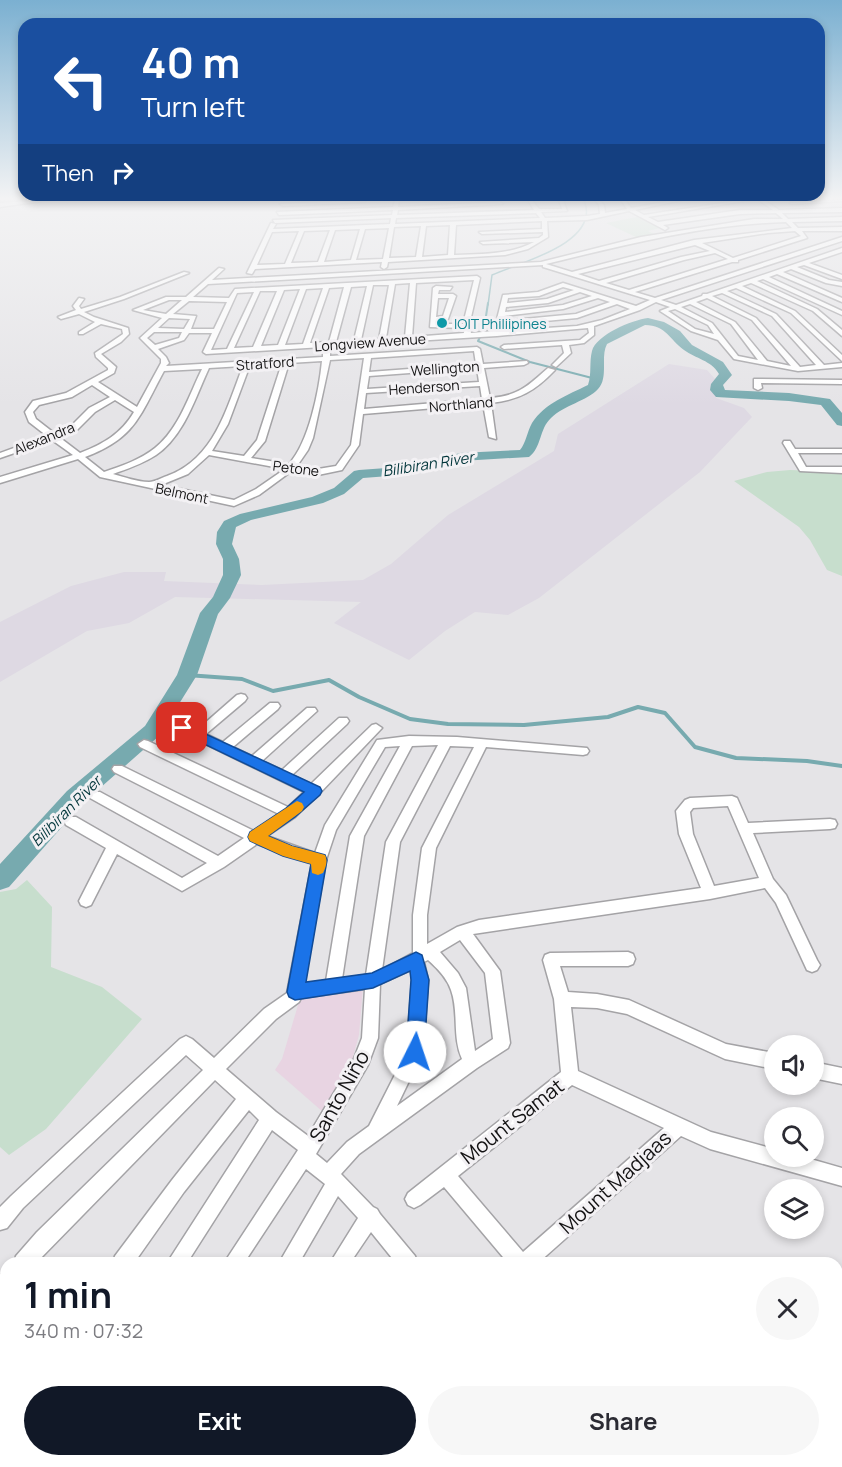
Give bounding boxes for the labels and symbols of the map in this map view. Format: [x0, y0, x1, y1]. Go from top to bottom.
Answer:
place label: IOIT Philiipines [454, 314, 547, 333]
marker: IOIT Philiipines [435, 316, 449, 330]
street label: Longview Avenue [314, 329, 426, 355]
street label: Stratford [235, 351, 295, 375]
street label: Wellington [410, 356, 480, 380]
street label: Henderson [388, 375, 460, 399]
street label: Northland [428, 392, 494, 416]
street label: Alexandra [11, 417, 77, 459]
water label: Bilibiran River [381, 446, 478, 482]
street label: Petone [272, 456, 320, 480]
street label: Belmont [154, 478, 211, 508]
pin [156, 702, 207, 753]
water label: Bilibiran River [26, 769, 108, 851]
position arrow [383, 1020, 447, 1084]
street label: Santo Niño [303, 1045, 375, 1147]
street label: Mount Samat [455, 1072, 569, 1170]
street label: Mount Madjaas [553, 1124, 677, 1240]

